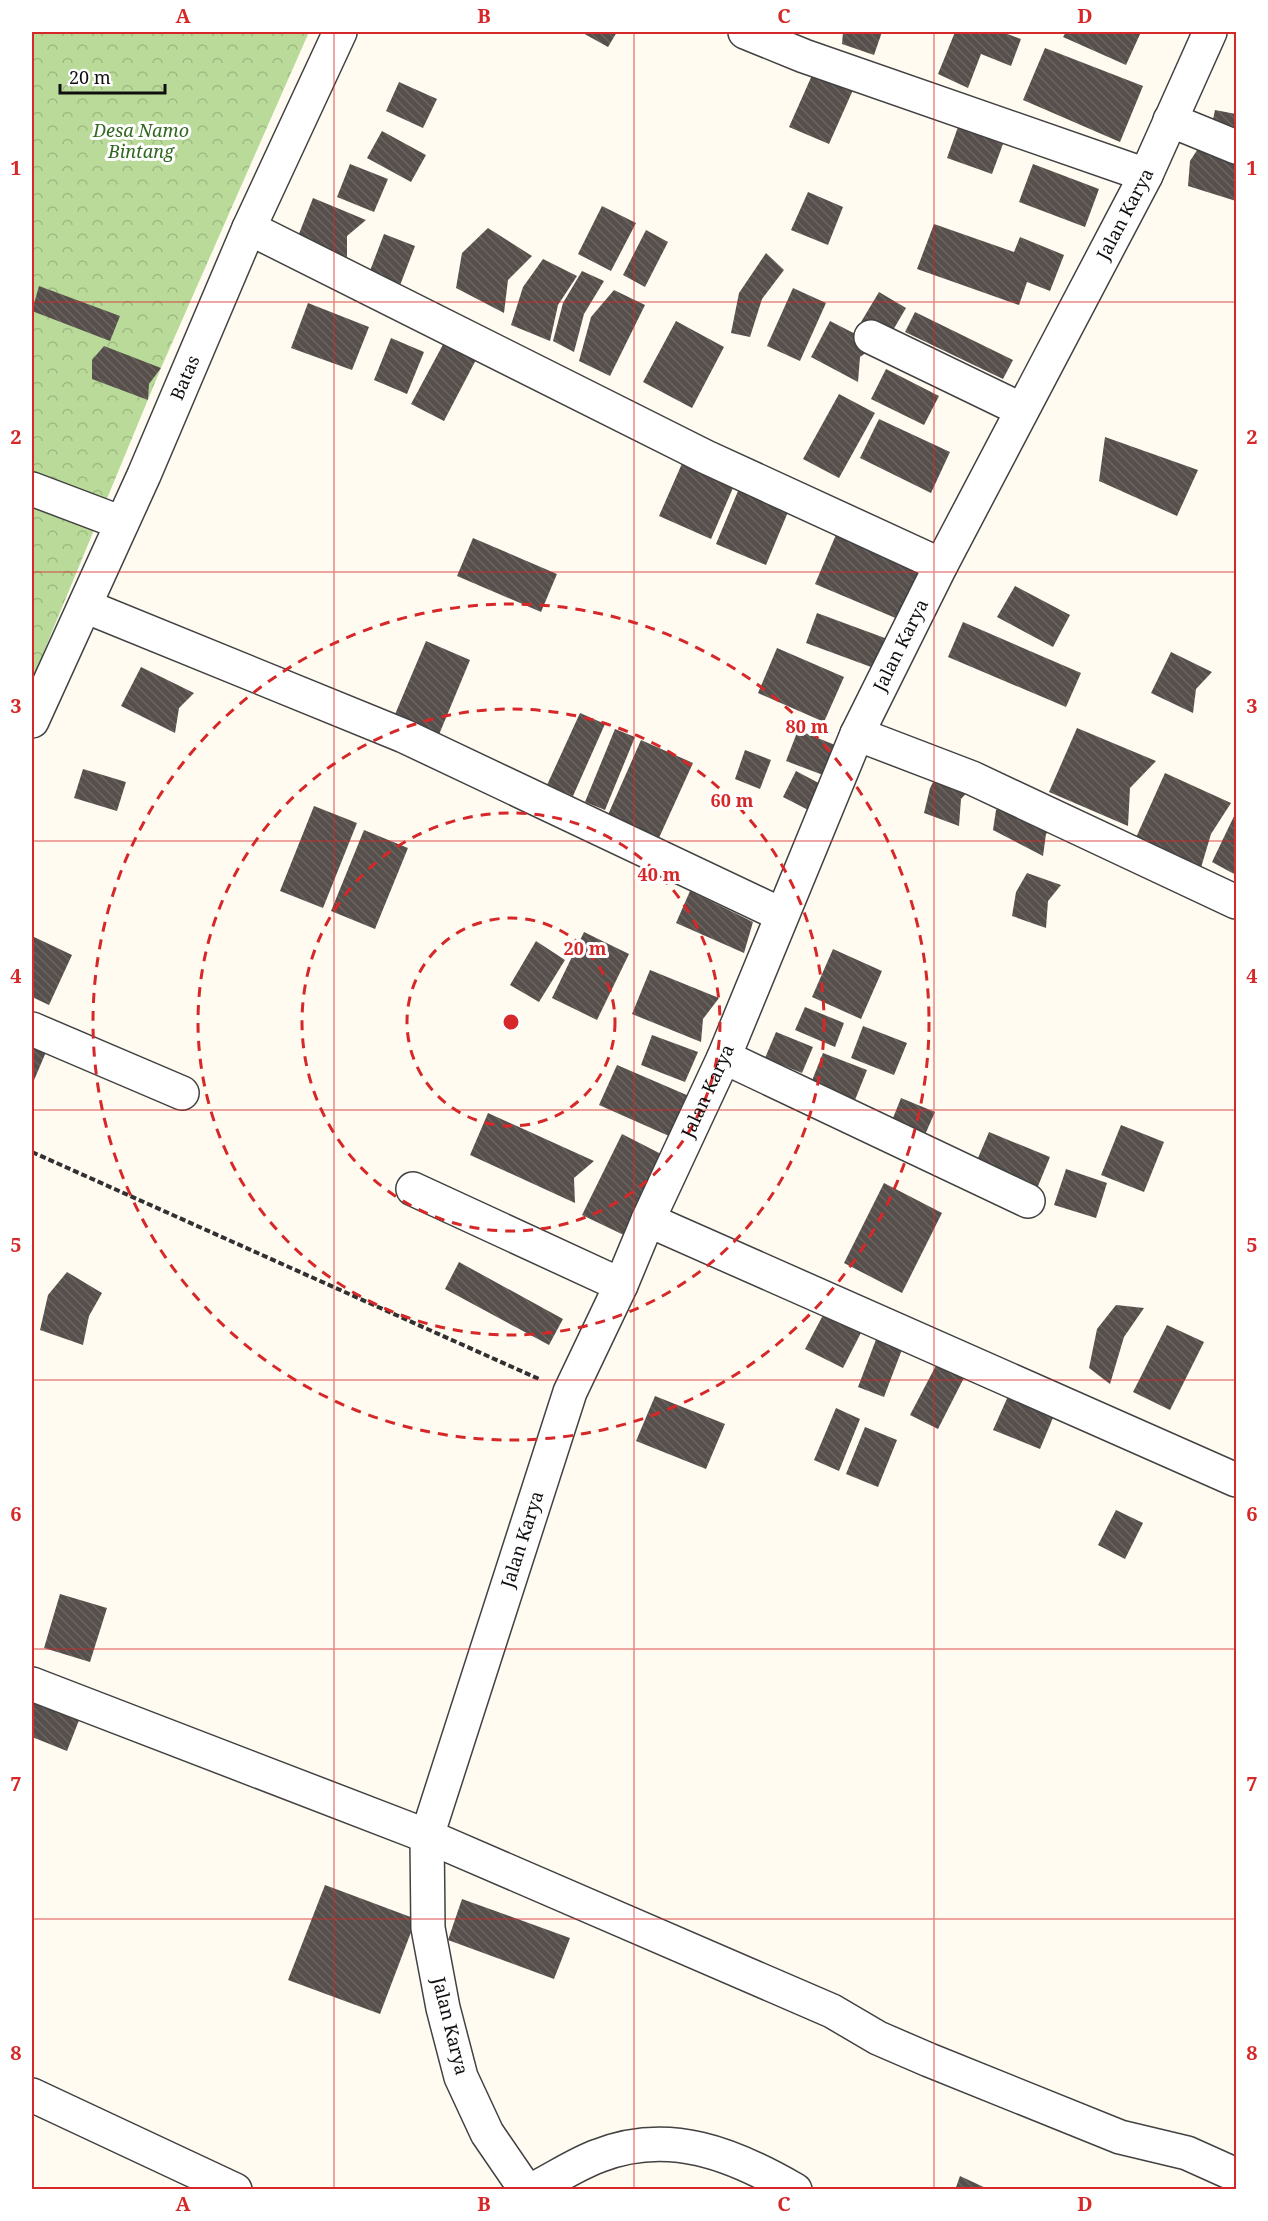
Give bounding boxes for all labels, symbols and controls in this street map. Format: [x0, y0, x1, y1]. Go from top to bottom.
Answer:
text: A [175, 2, 191, 29]
text: B [477, 2, 491, 29]
text: C [777, 2, 791, 29]
text: D [1077, 2, 1093, 29]
scale bar [60, 57, 165, 95]
text: 20 m [69, 65, 111, 89]
park label: Desa Namo Bintang [92, 118, 189, 163]
text: 1 [10, 154, 22, 181]
text: 1 [1246, 154, 1258, 181]
street label: Jalan Karya [1090, 164, 1158, 265]
street label: Batas [164, 351, 205, 403]
text: 2 [10, 423, 22, 450]
text: 2 [1246, 423, 1258, 450]
street label: Jalan Karya [867, 595, 933, 696]
text: 3 [10, 692, 22, 719]
text: 3 [1246, 692, 1258, 719]
text: 80 m [786, 714, 829, 738]
text: 60 m [711, 788, 754, 812]
text: 40 m [638, 862, 681, 886]
text: 20 m [564, 936, 607, 960]
text: 4 [10, 962, 22, 989]
text: 4 [1246, 962, 1258, 989]
centre of rings [501, 1012, 521, 1032]
street label: Jalan Karya [675, 1041, 739, 1142]
text: 5 [10, 1231, 22, 1258]
text: 5 [1246, 1231, 1258, 1258]
street label: Jalan Karya [494, 1488, 548, 1592]
text: 6 [10, 1500, 22, 1527]
text: 6 [1246, 1500, 1258, 1527]
text: 7 [10, 1770, 22, 1797]
text: 7 [1246, 1770, 1258, 1797]
street label: Jalan Karya [427, 1973, 475, 2077]
text: 8 [10, 2039, 22, 2066]
text: 8 [1246, 2039, 1258, 2066]
text: A [175, 2190, 191, 2217]
text: B [477, 2190, 491, 2217]
text: C [777, 2190, 791, 2217]
text: D [1077, 2190, 1093, 2217]

